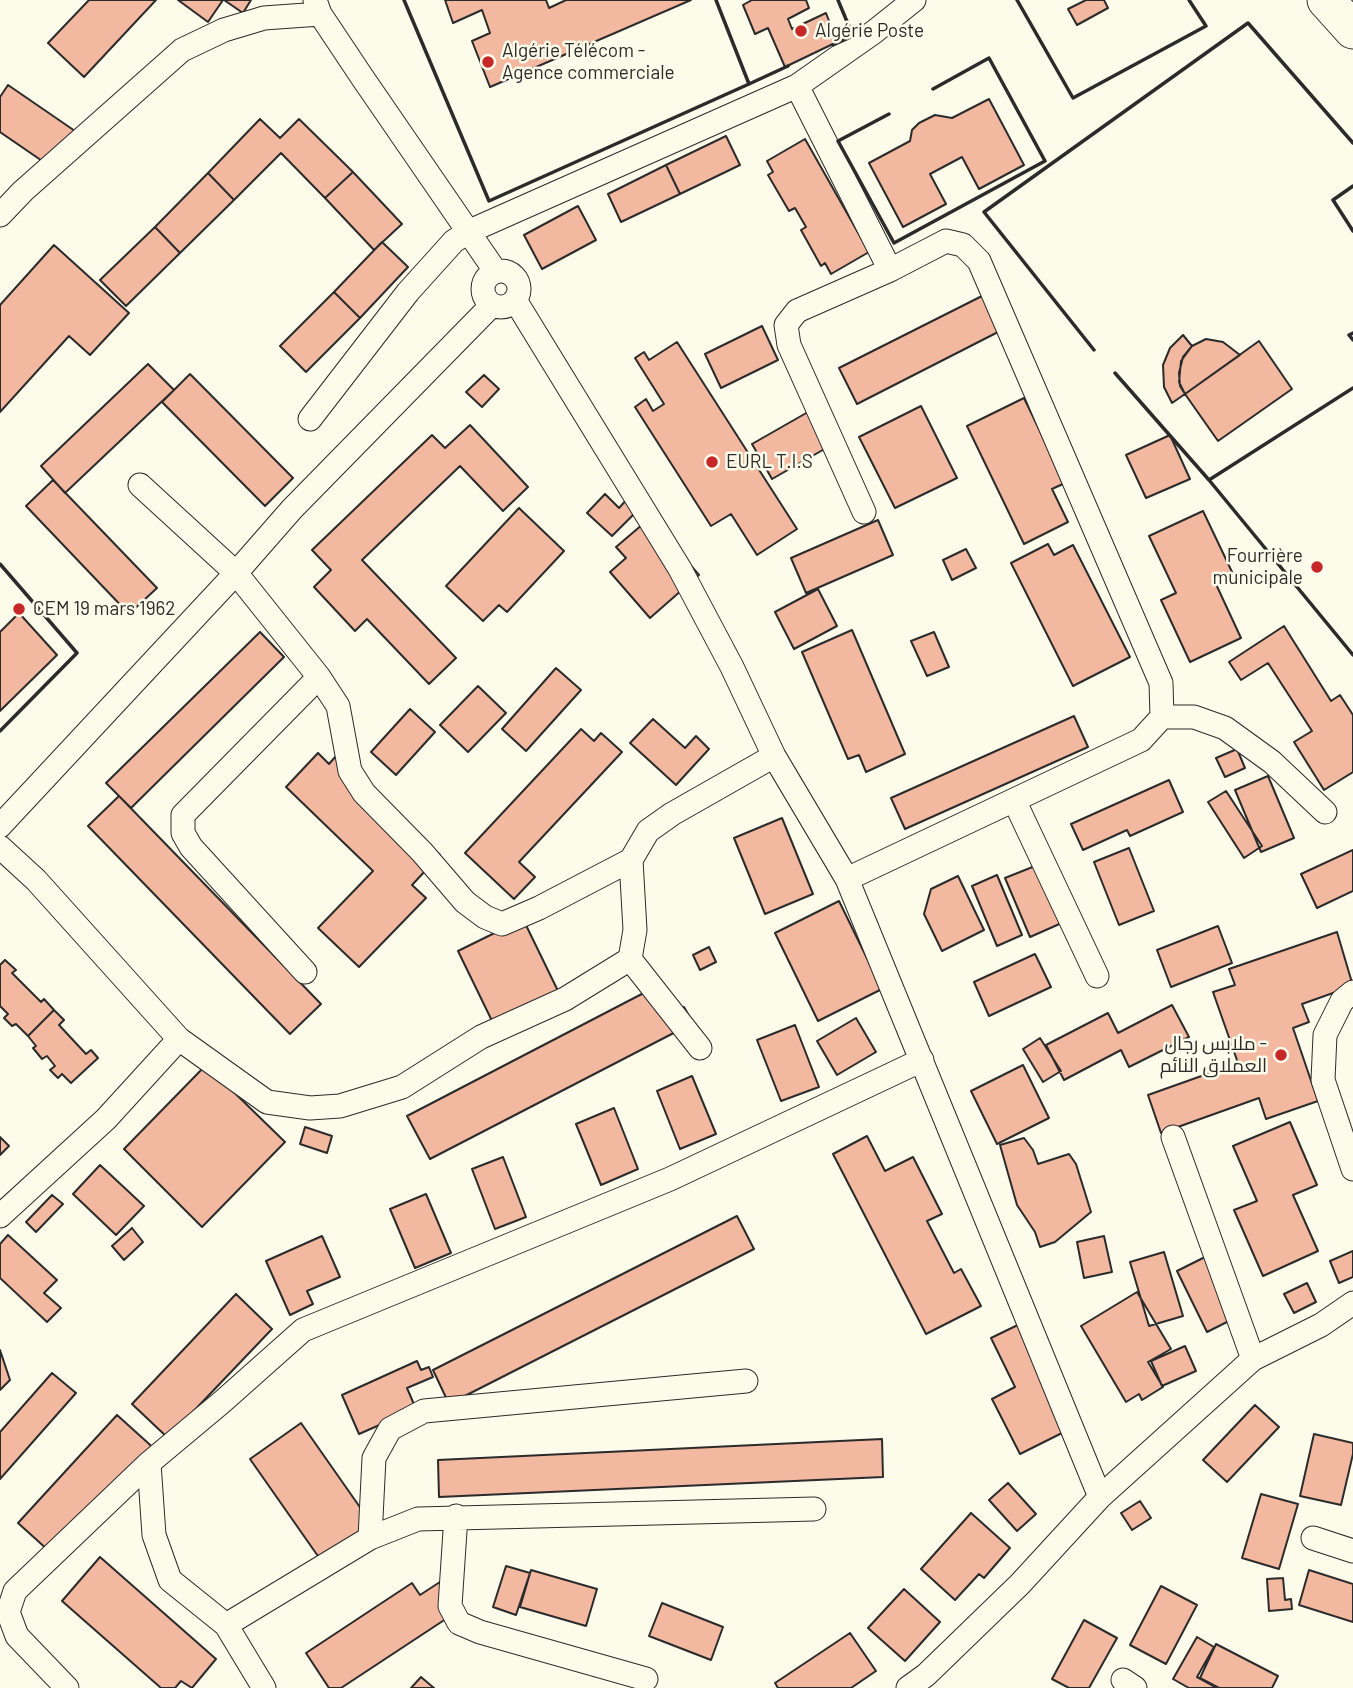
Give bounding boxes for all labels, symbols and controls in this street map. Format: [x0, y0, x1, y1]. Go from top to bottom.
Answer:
place label: Algérie Poste [815, 20, 924, 42]
marker: Algérie Poste [793, 23, 809, 39]
place label: Algérie Télécom - Agence commerciale [502, 40, 675, 84]
marker: Algérie Télécom - Agence commerciale [480, 54, 496, 70]
place label: EURL T.I.S [726, 451, 813, 473]
marker: EURL T.I.S [704, 454, 720, 470]
place label: Fourrière municipale [1213, 545, 1303, 589]
marker: Fourrière municipale [1309, 559, 1325, 575]
place label: CEM 19 mars 1962 [33, 598, 175, 620]
marker: CEM 19 mars 1962 [11, 601, 27, 617]
place label: ملابس رجال - العملاق النائم [1160, 1033, 1267, 1077]
marker: ملابس رجال - العملاق النائم [1273, 1047, 1289, 1063]

